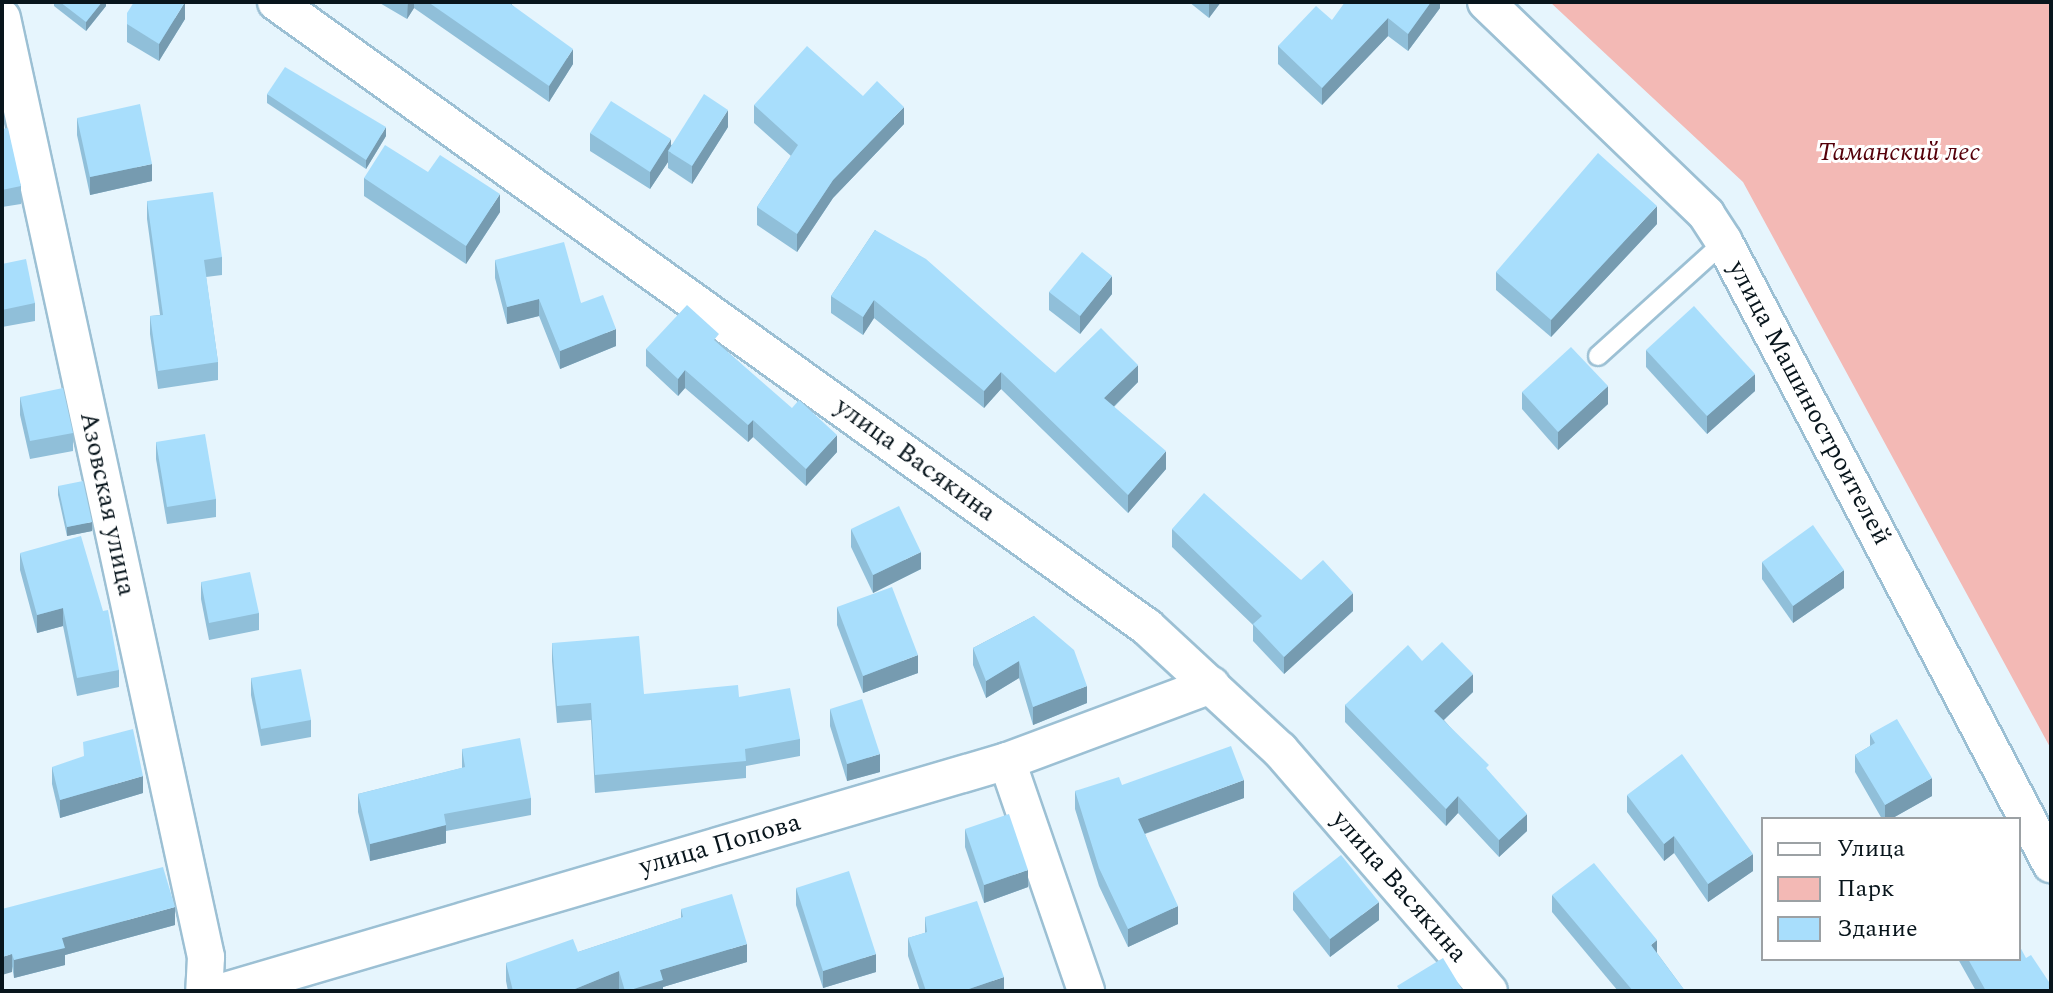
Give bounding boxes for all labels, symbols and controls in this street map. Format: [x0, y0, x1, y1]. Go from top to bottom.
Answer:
park label: Таманский лес [1818, 137, 1980, 169]
street label: улица Машиностроителей [1721, 255, 1897, 551]
street label: улица Васякина [829, 391, 1001, 529]
street label: Азовская улица [72, 409, 142, 599]
street label: улица Васякина [1325, 805, 1473, 969]
street label: улица Попова [636, 807, 804, 883]
legend [1761, 817, 2021, 961]
text: Улица [1837, 831, 1905, 867]
text: Парк [1837, 871, 1894, 907]
text: Здание [1837, 911, 1918, 947]

